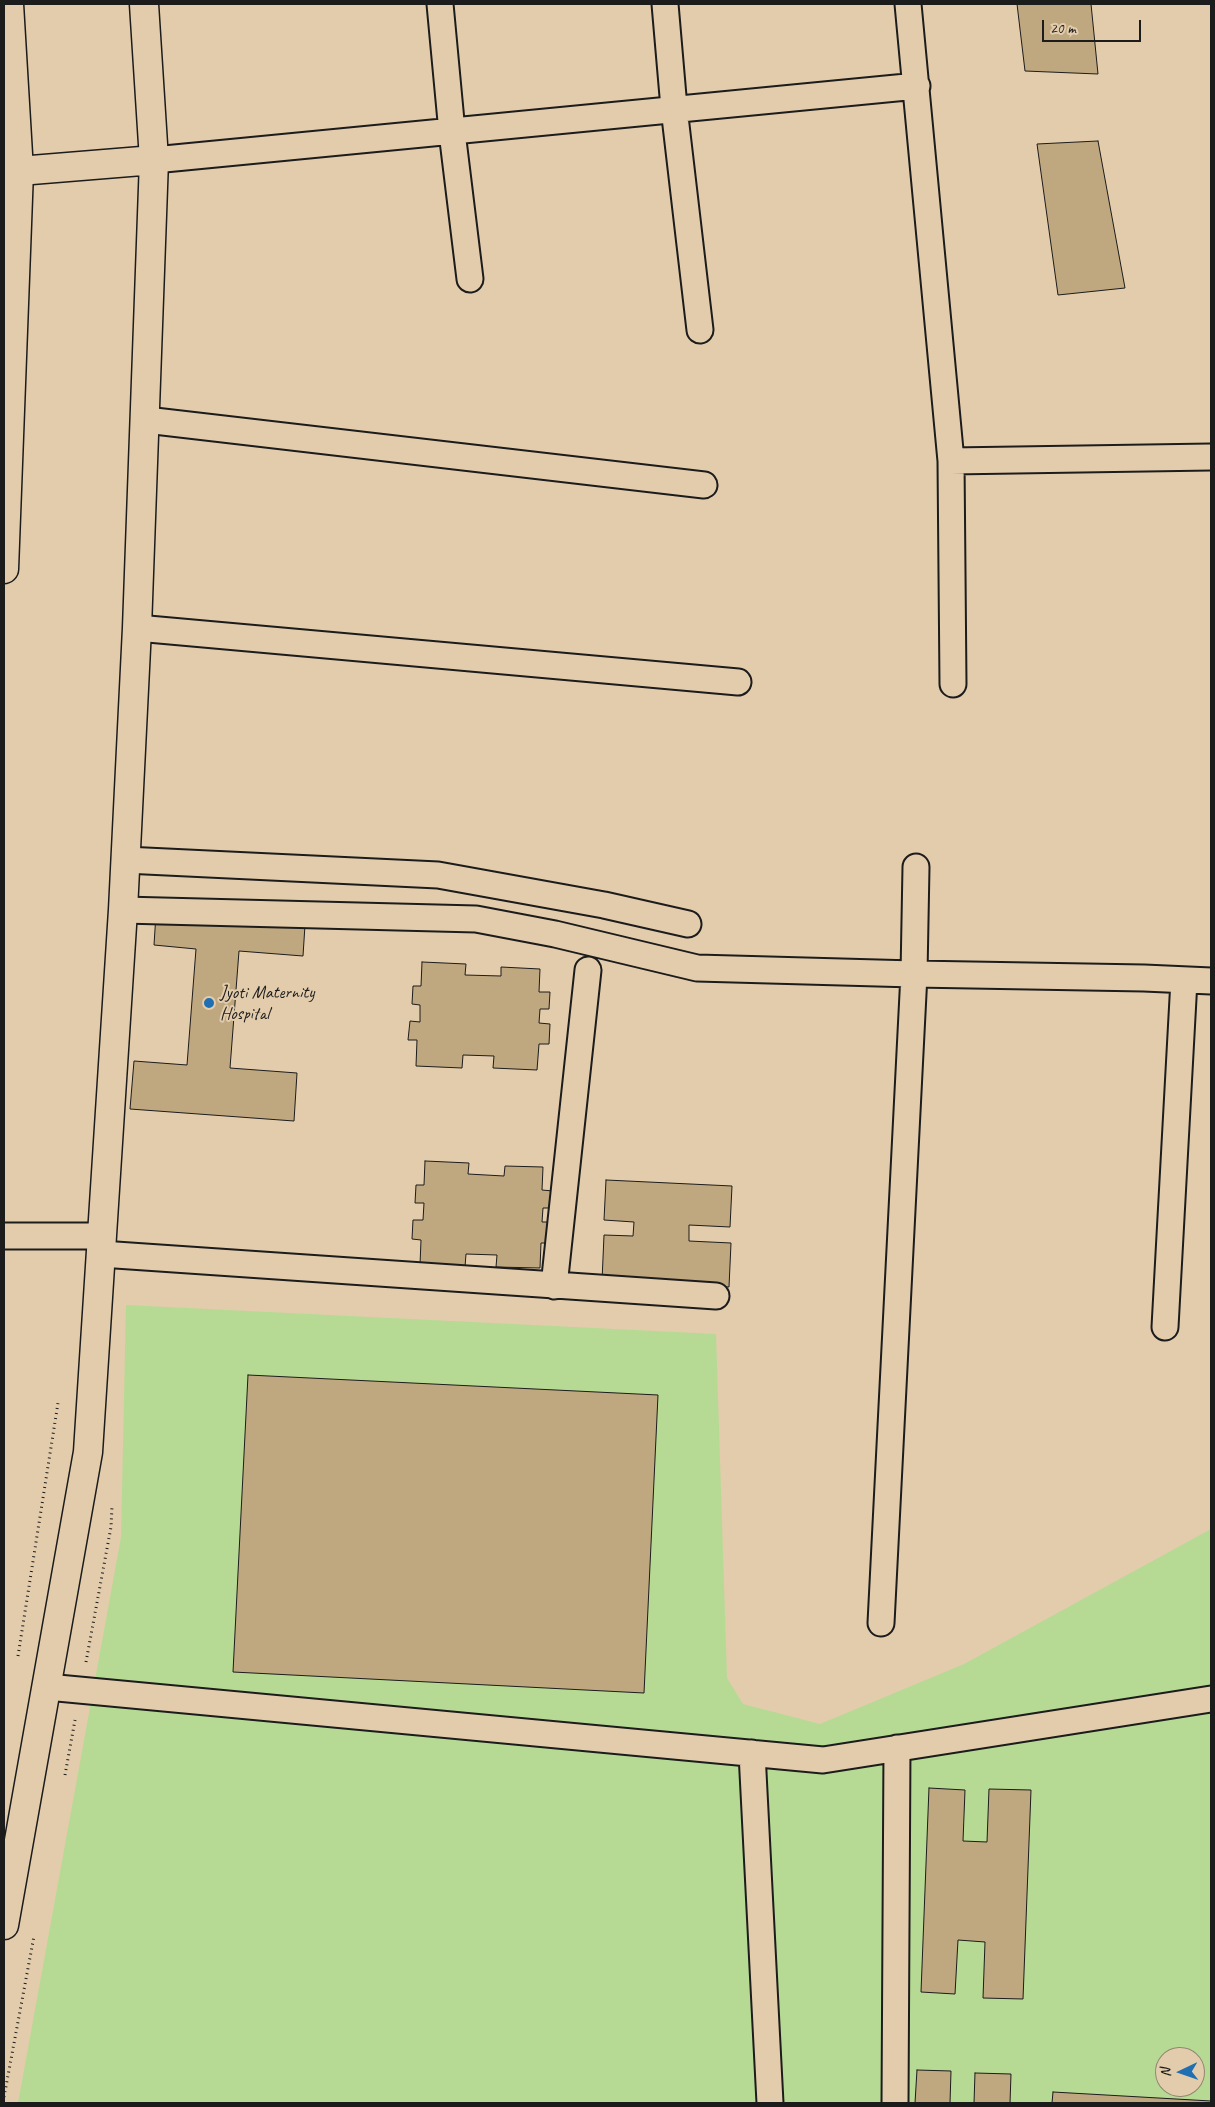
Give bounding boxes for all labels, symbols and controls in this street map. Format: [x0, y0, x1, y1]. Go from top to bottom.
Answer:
scale bar [1045, 10, 1144, 42]
text: 20 m [1050, 19, 1076, 38]
place label: Jyoti Maternity Hospital [220, 982, 314, 1024]
marker: Jyoti Maternity Hospital [202, 996, 216, 1010]
north arrow [1155, 2047, 1205, 2097]
text: N [1157, 2068, 1174, 2078]

